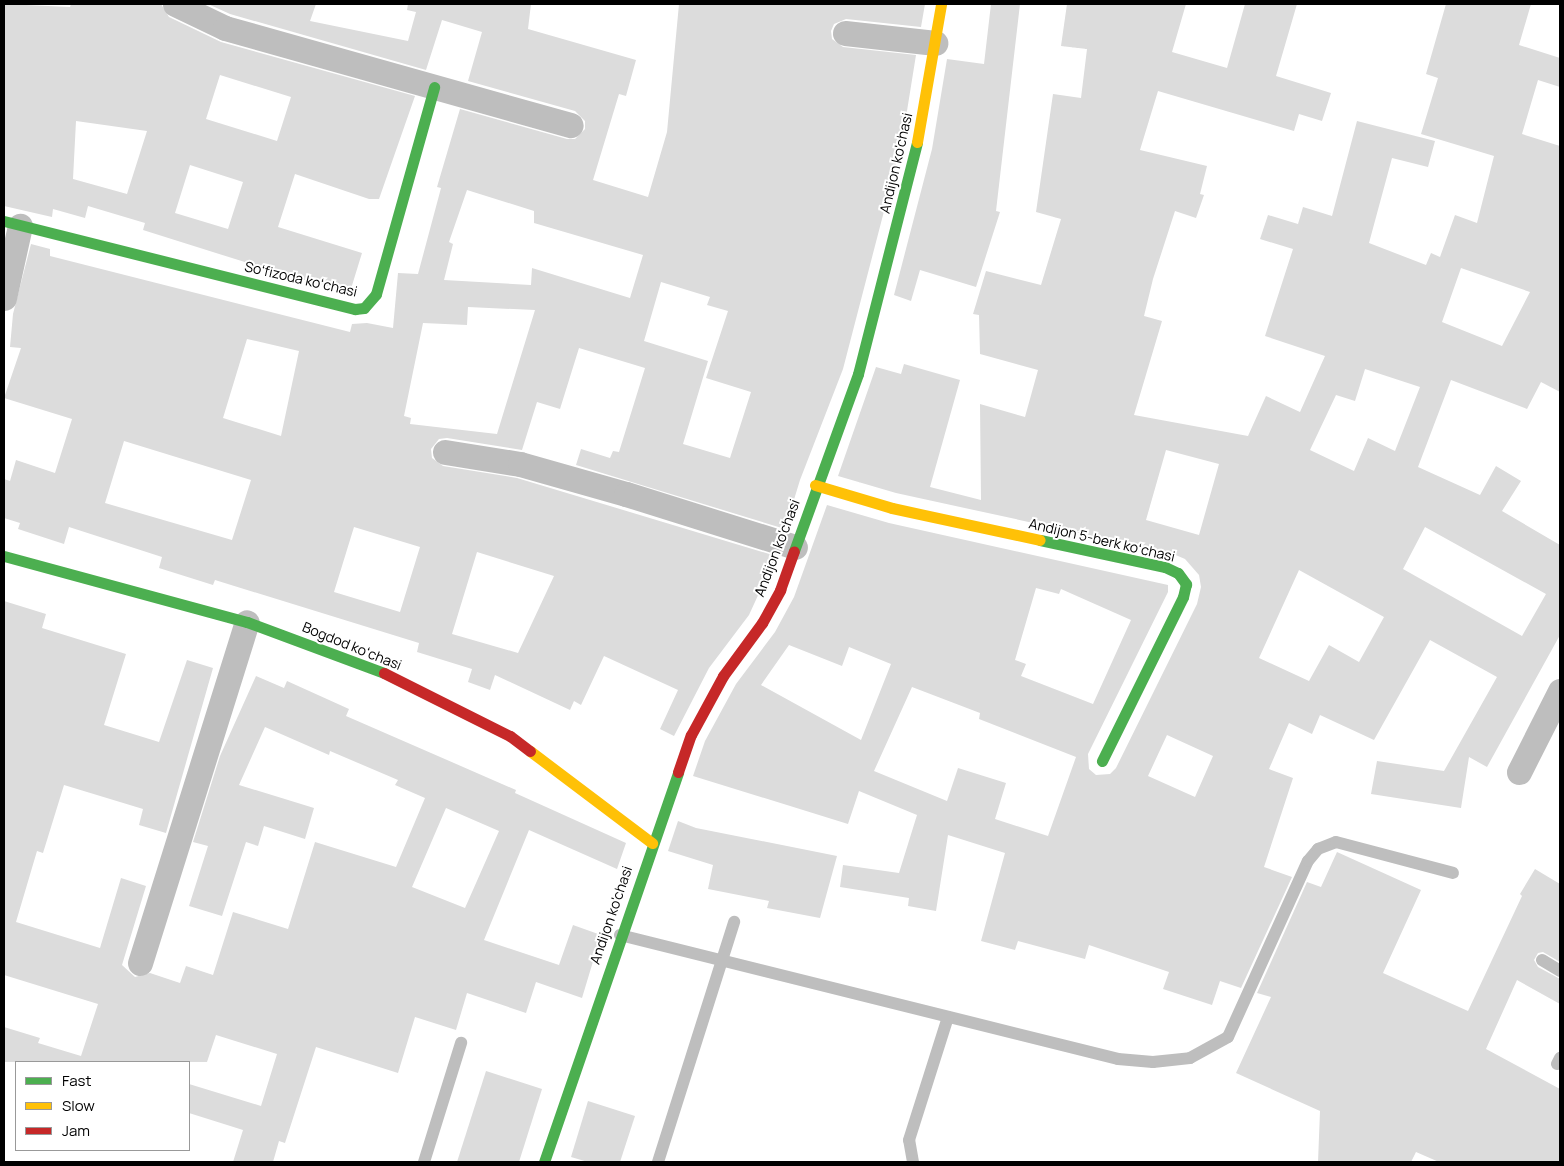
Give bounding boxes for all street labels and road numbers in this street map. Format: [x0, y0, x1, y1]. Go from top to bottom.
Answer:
street label: Andijon ko'chasi [876, 111, 916, 215]
street label: Soʻfizoda koʻchasi [243, 258, 359, 300]
street label: Andijon ko'chasi [751, 497, 803, 599]
street label: Аndijon 5-berk koʻchasi [1027, 515, 1177, 565]
street label: Bogdod koʻchasi [300, 618, 404, 674]
street label: Andijon ko'chasi [586, 864, 636, 966]

